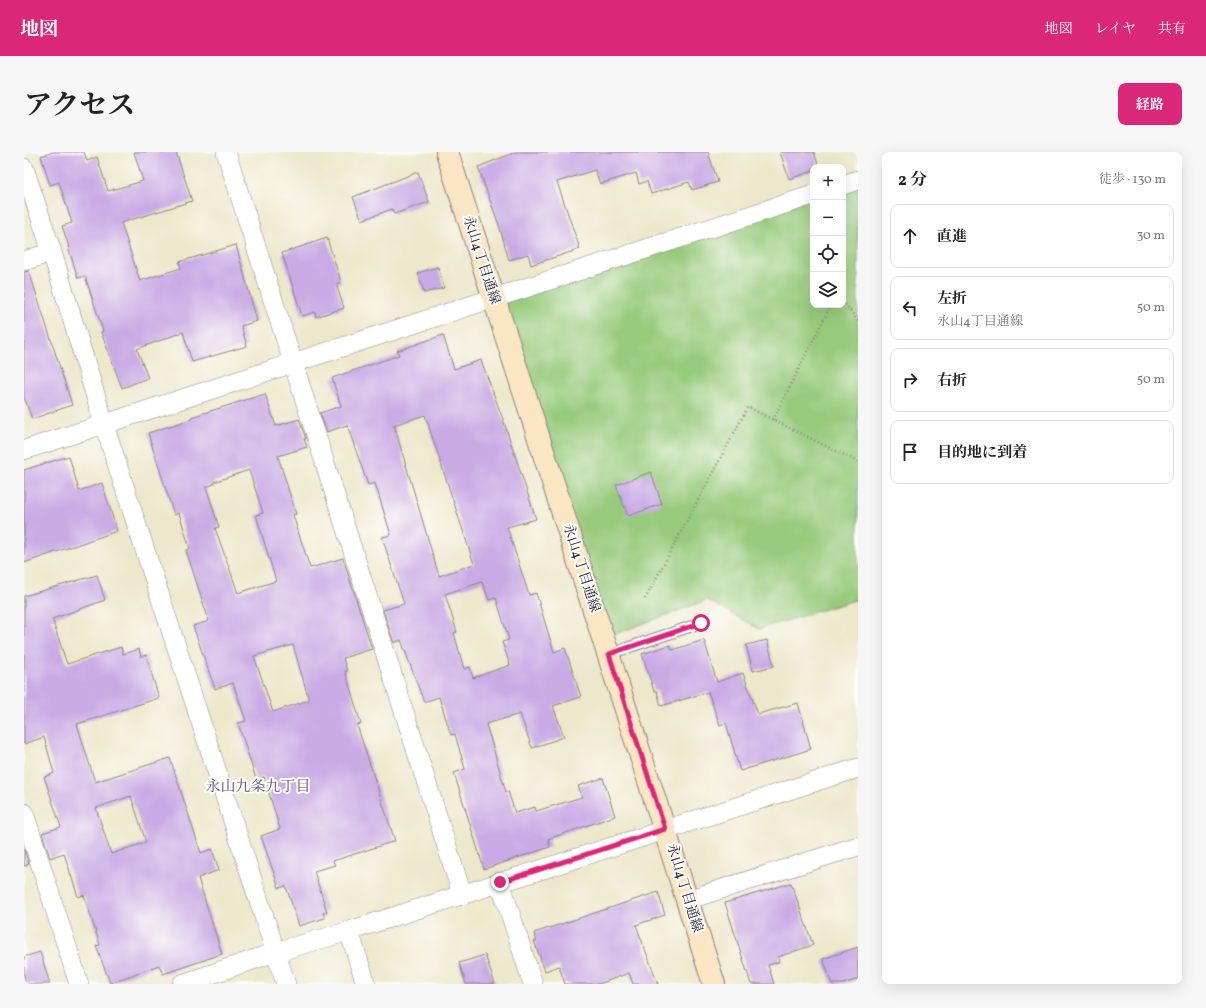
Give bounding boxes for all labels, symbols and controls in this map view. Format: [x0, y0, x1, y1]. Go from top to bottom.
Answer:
text: 地図 [20, 17, 58, 43]
text: 地図 [1045, 20, 1073, 39]
text: レイヤ [1095, 20, 1136, 39]
text: 共有 [1158, 20, 1186, 39]
button: 経路 [1118, 83, 1182, 125]
text: アクセス [24, 87, 135, 126]
map controls [810, 164, 846, 308]
button: + [810, 164, 846, 200]
text: 2 分 [898, 169, 927, 192]
text: 徒歩 · 130 m [1099, 171, 1166, 189]
button: − [810, 200, 846, 236]
street label: 永山4丁目通線 [458, 213, 504, 307]
icon: ahead [899, 225, 921, 247]
text: 直進 [937, 227, 967, 248]
text: 30 m [1137, 227, 1165, 245]
button: locate [810, 236, 846, 272]
button: layers [810, 272, 846, 308]
text: 左折 [937, 289, 967, 310]
icon: left [899, 297, 921, 319]
text: 50 m [1137, 299, 1165, 317]
text: 永山4丁目通線 [937, 313, 1023, 331]
icon: right [899, 369, 921, 391]
text: 右折 [937, 371, 967, 392]
text: 50 m [1137, 371, 1165, 389]
icon: arrive [899, 441, 921, 463]
text: 目的地に到着 [937, 443, 1027, 464]
street label: 永山4丁目通線 [558, 521, 604, 615]
route start [692, 614, 710, 632]
district label: 永山九条九丁目 [205, 777, 311, 798]
street label: 永山4丁目通線 [661, 841, 707, 935]
route end [491, 873, 509, 891]

